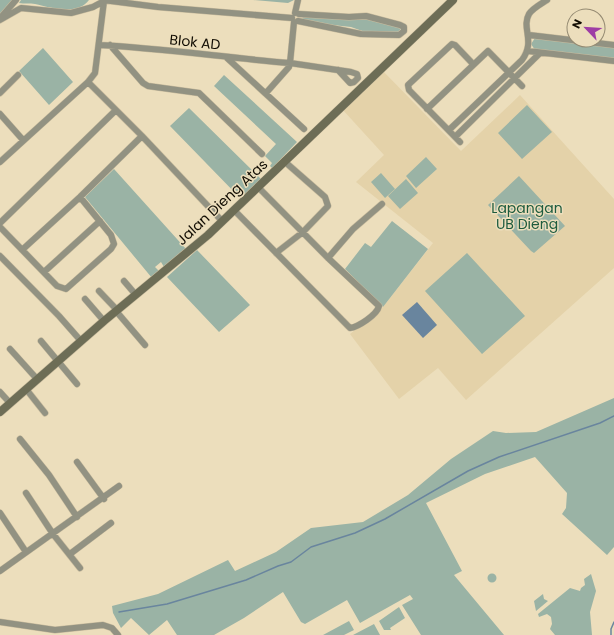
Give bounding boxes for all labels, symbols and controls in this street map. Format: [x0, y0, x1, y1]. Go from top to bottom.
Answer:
north arrow [566, 8, 606, 48]
text: N [568, 17, 586, 31]
street label: Blok AD [168, 29, 222, 55]
street label: Jalan Dieng Atas [172, 154, 272, 250]
park label: Lapangan UB Dieng [491, 198, 563, 234]

